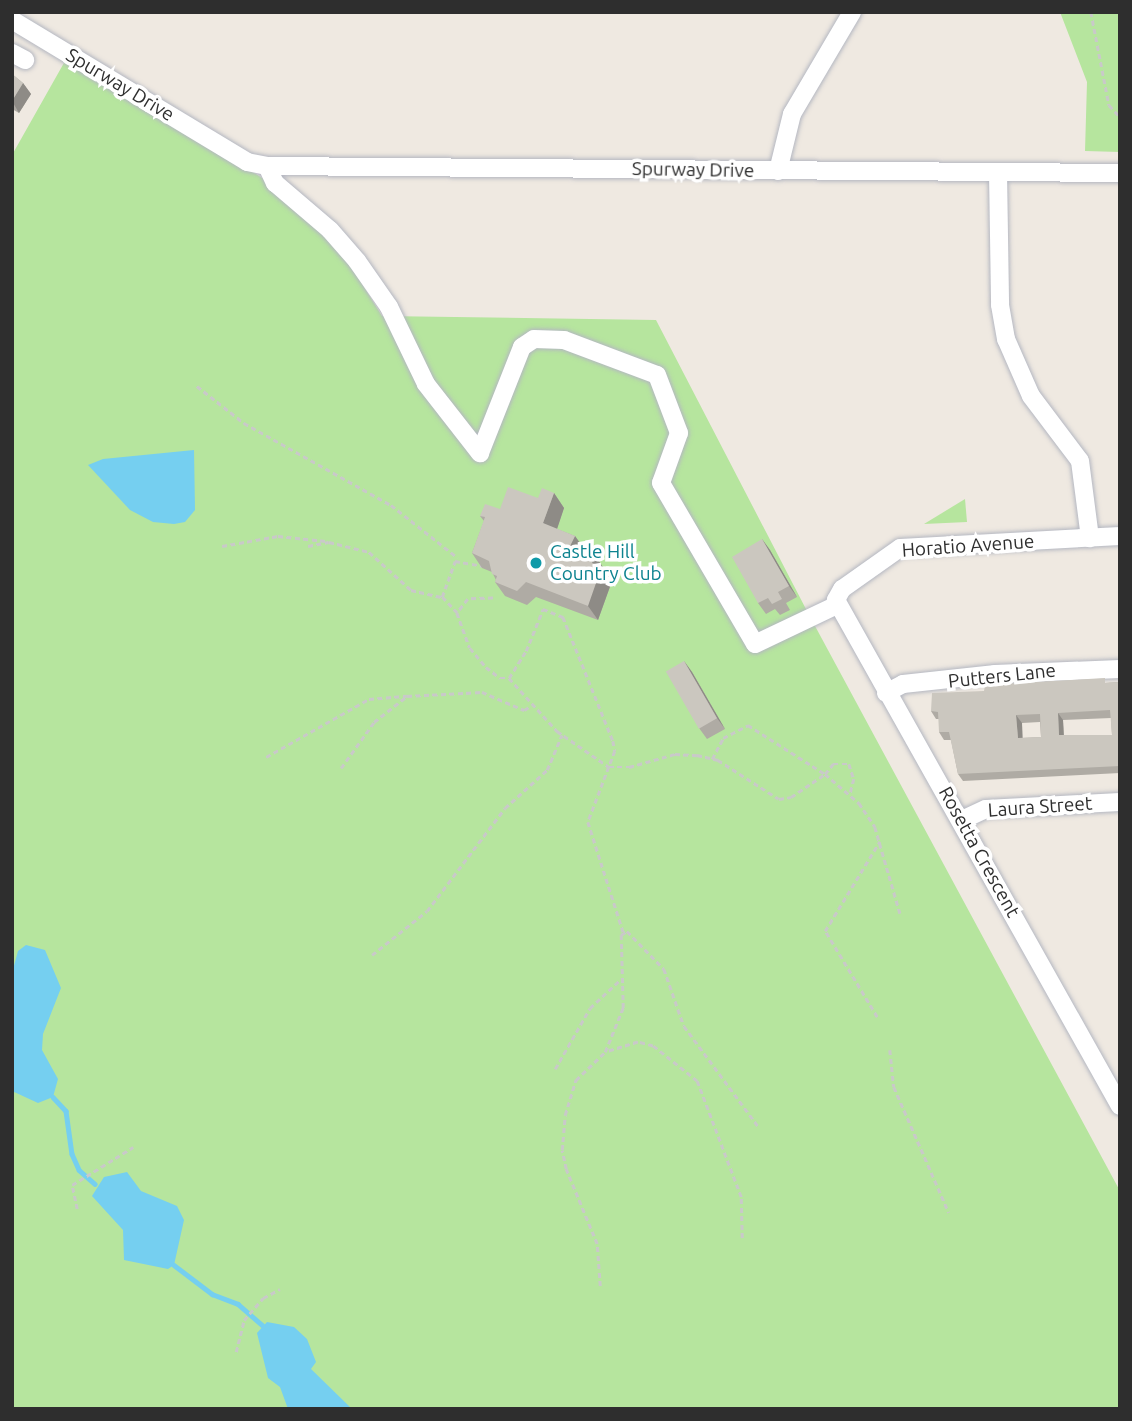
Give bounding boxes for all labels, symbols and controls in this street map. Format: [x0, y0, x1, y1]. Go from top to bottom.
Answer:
street label: Spurway Drive [62, 44, 178, 126]
street label: Spurway Drive [632, 158, 754, 182]
street label: Horatio Avenue [901, 530, 1035, 562]
place label: Castle Hill Country Club [550, 541, 662, 585]
marker: Castle Hill Country Club [528, 555, 544, 571]
street label: Putters Lane [947, 659, 1057, 693]
street label: Rosetta Crescent [934, 783, 1024, 921]
street label: Laura Street [987, 792, 1093, 822]

